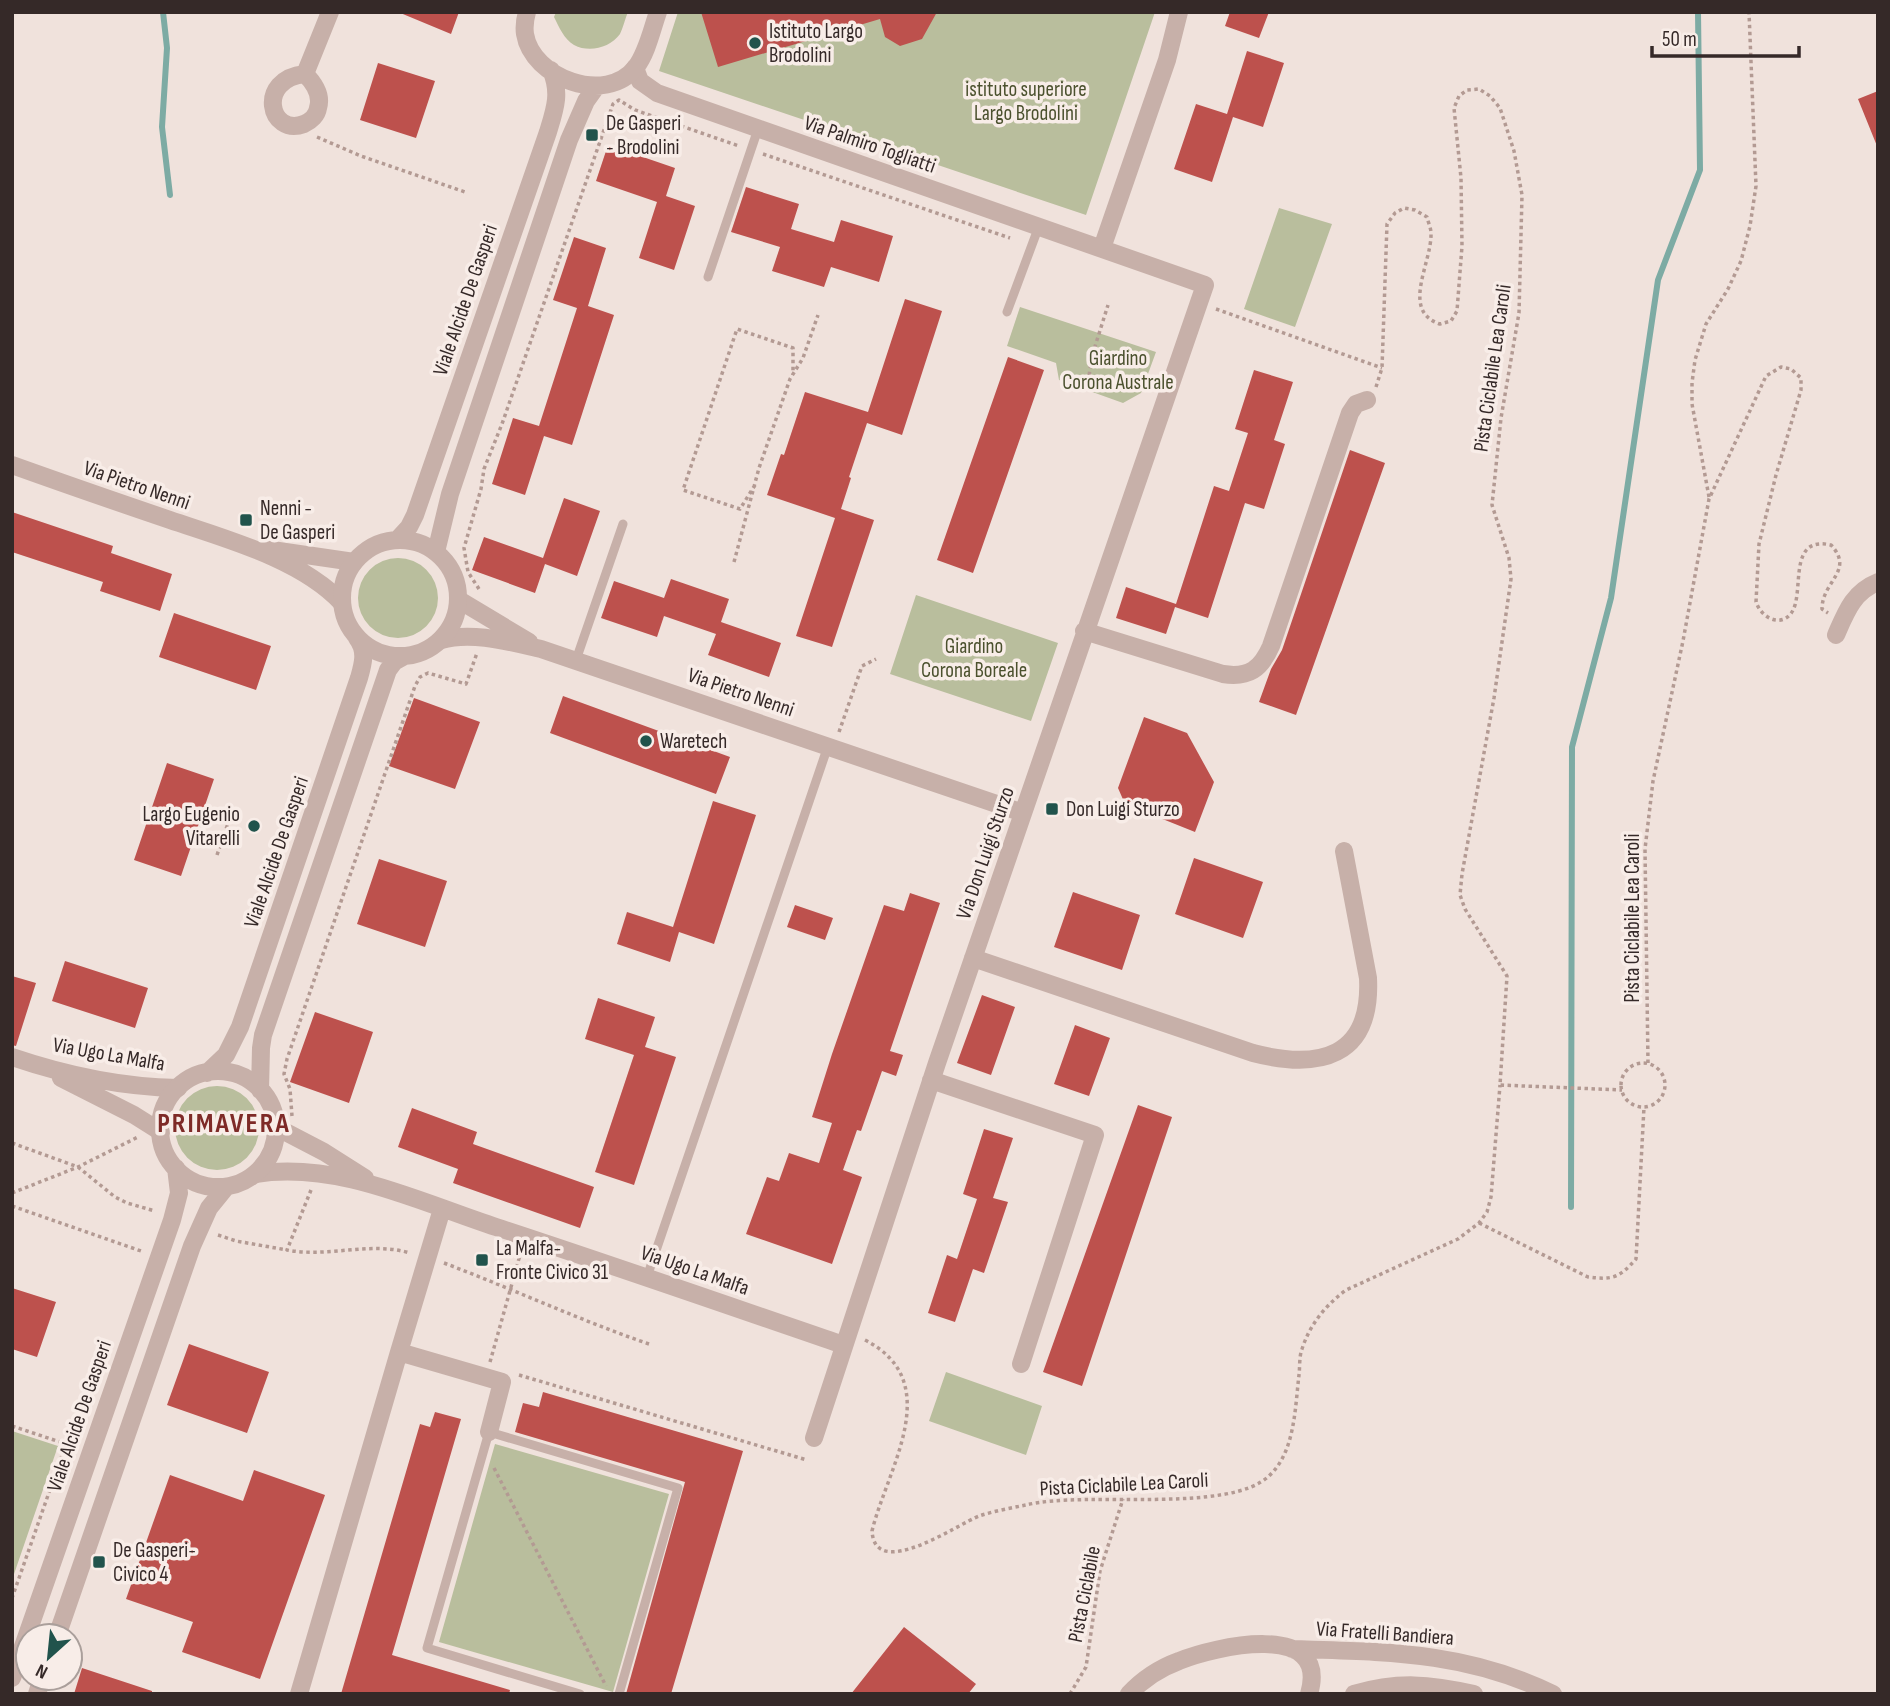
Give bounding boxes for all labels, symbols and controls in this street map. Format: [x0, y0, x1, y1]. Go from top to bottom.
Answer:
scale bar [1652, 14, 1799, 58]
place label: Istituto Largo Brodolini [769, 19, 863, 68]
text: 50 m [1662, 27, 1697, 52]
marker: Istituto Largo Brodolini [747, 35, 763, 51]
park label: istituto superiore Largo Brodolini [965, 77, 1087, 126]
street label: Via Palmiro Togliatti [801, 110, 939, 179]
place label: De Gasperi - Brodolini [606, 111, 681, 160]
marker: De Gasperi - Brodolini [584, 127, 600, 143]
street label: Viale Alcide De Gasperi [428, 221, 503, 379]
street label: Pista Ciclabile Lea Caroli [1468, 283, 1517, 453]
park label: Giardino Corona Australe [1062, 346, 1174, 395]
street label: Via Pietro Nenni [80, 456, 193, 515]
place label: Nenni - De Gasperi [260, 496, 335, 545]
marker: Nenni - De Gasperi [238, 512, 254, 528]
park label: Giardino Corona Boreale [921, 634, 1027, 683]
street label: Via Pietro Nenni [684, 663, 797, 722]
place label: Waretech [660, 729, 727, 754]
marker: Waretech [638, 733, 654, 749]
street label: Viale Alcide De Gasperi [239, 773, 314, 931]
street label: Via Don Luigi Sturzo [951, 784, 1020, 923]
place label: Don Luigi Sturzo [1066, 797, 1180, 822]
marker: Don Luigi Sturzo [1044, 801, 1060, 817]
place label: Largo Eugenio Vitarelli [143, 802, 240, 851]
marker: Largo Eugenio Vitarelli [246, 818, 262, 834]
street label: Pista Ciclabile Lea Caroli [1620, 834, 1645, 1002]
street label: Via Ugo La Malfa [51, 1032, 167, 1077]
district label: PRIMAVERA [157, 1107, 291, 1140]
place label: La Malfa- Fronte Civico 31 [496, 1236, 609, 1285]
street label: Via Ugo La Malfa [637, 1240, 752, 1301]
marker: La Malfa- Fronte Civico 31 [474, 1252, 490, 1268]
street label: Viale Alcide De Gasperi [42, 1337, 117, 1495]
street label: Pista Ciclabile Lea Caroli [1039, 1468, 1209, 1501]
place label: De Gasperi- Civico 4 [113, 1538, 196, 1587]
street label: Pista Ciclabile [1063, 1544, 1106, 1644]
marker: De Gasperi- Civico 4 [91, 1554, 107, 1570]
street label: Via Fratelli Bandiera [1315, 1616, 1455, 1651]
north arrow [14, 1622, 84, 1692]
text: N [32, 1658, 52, 1683]

